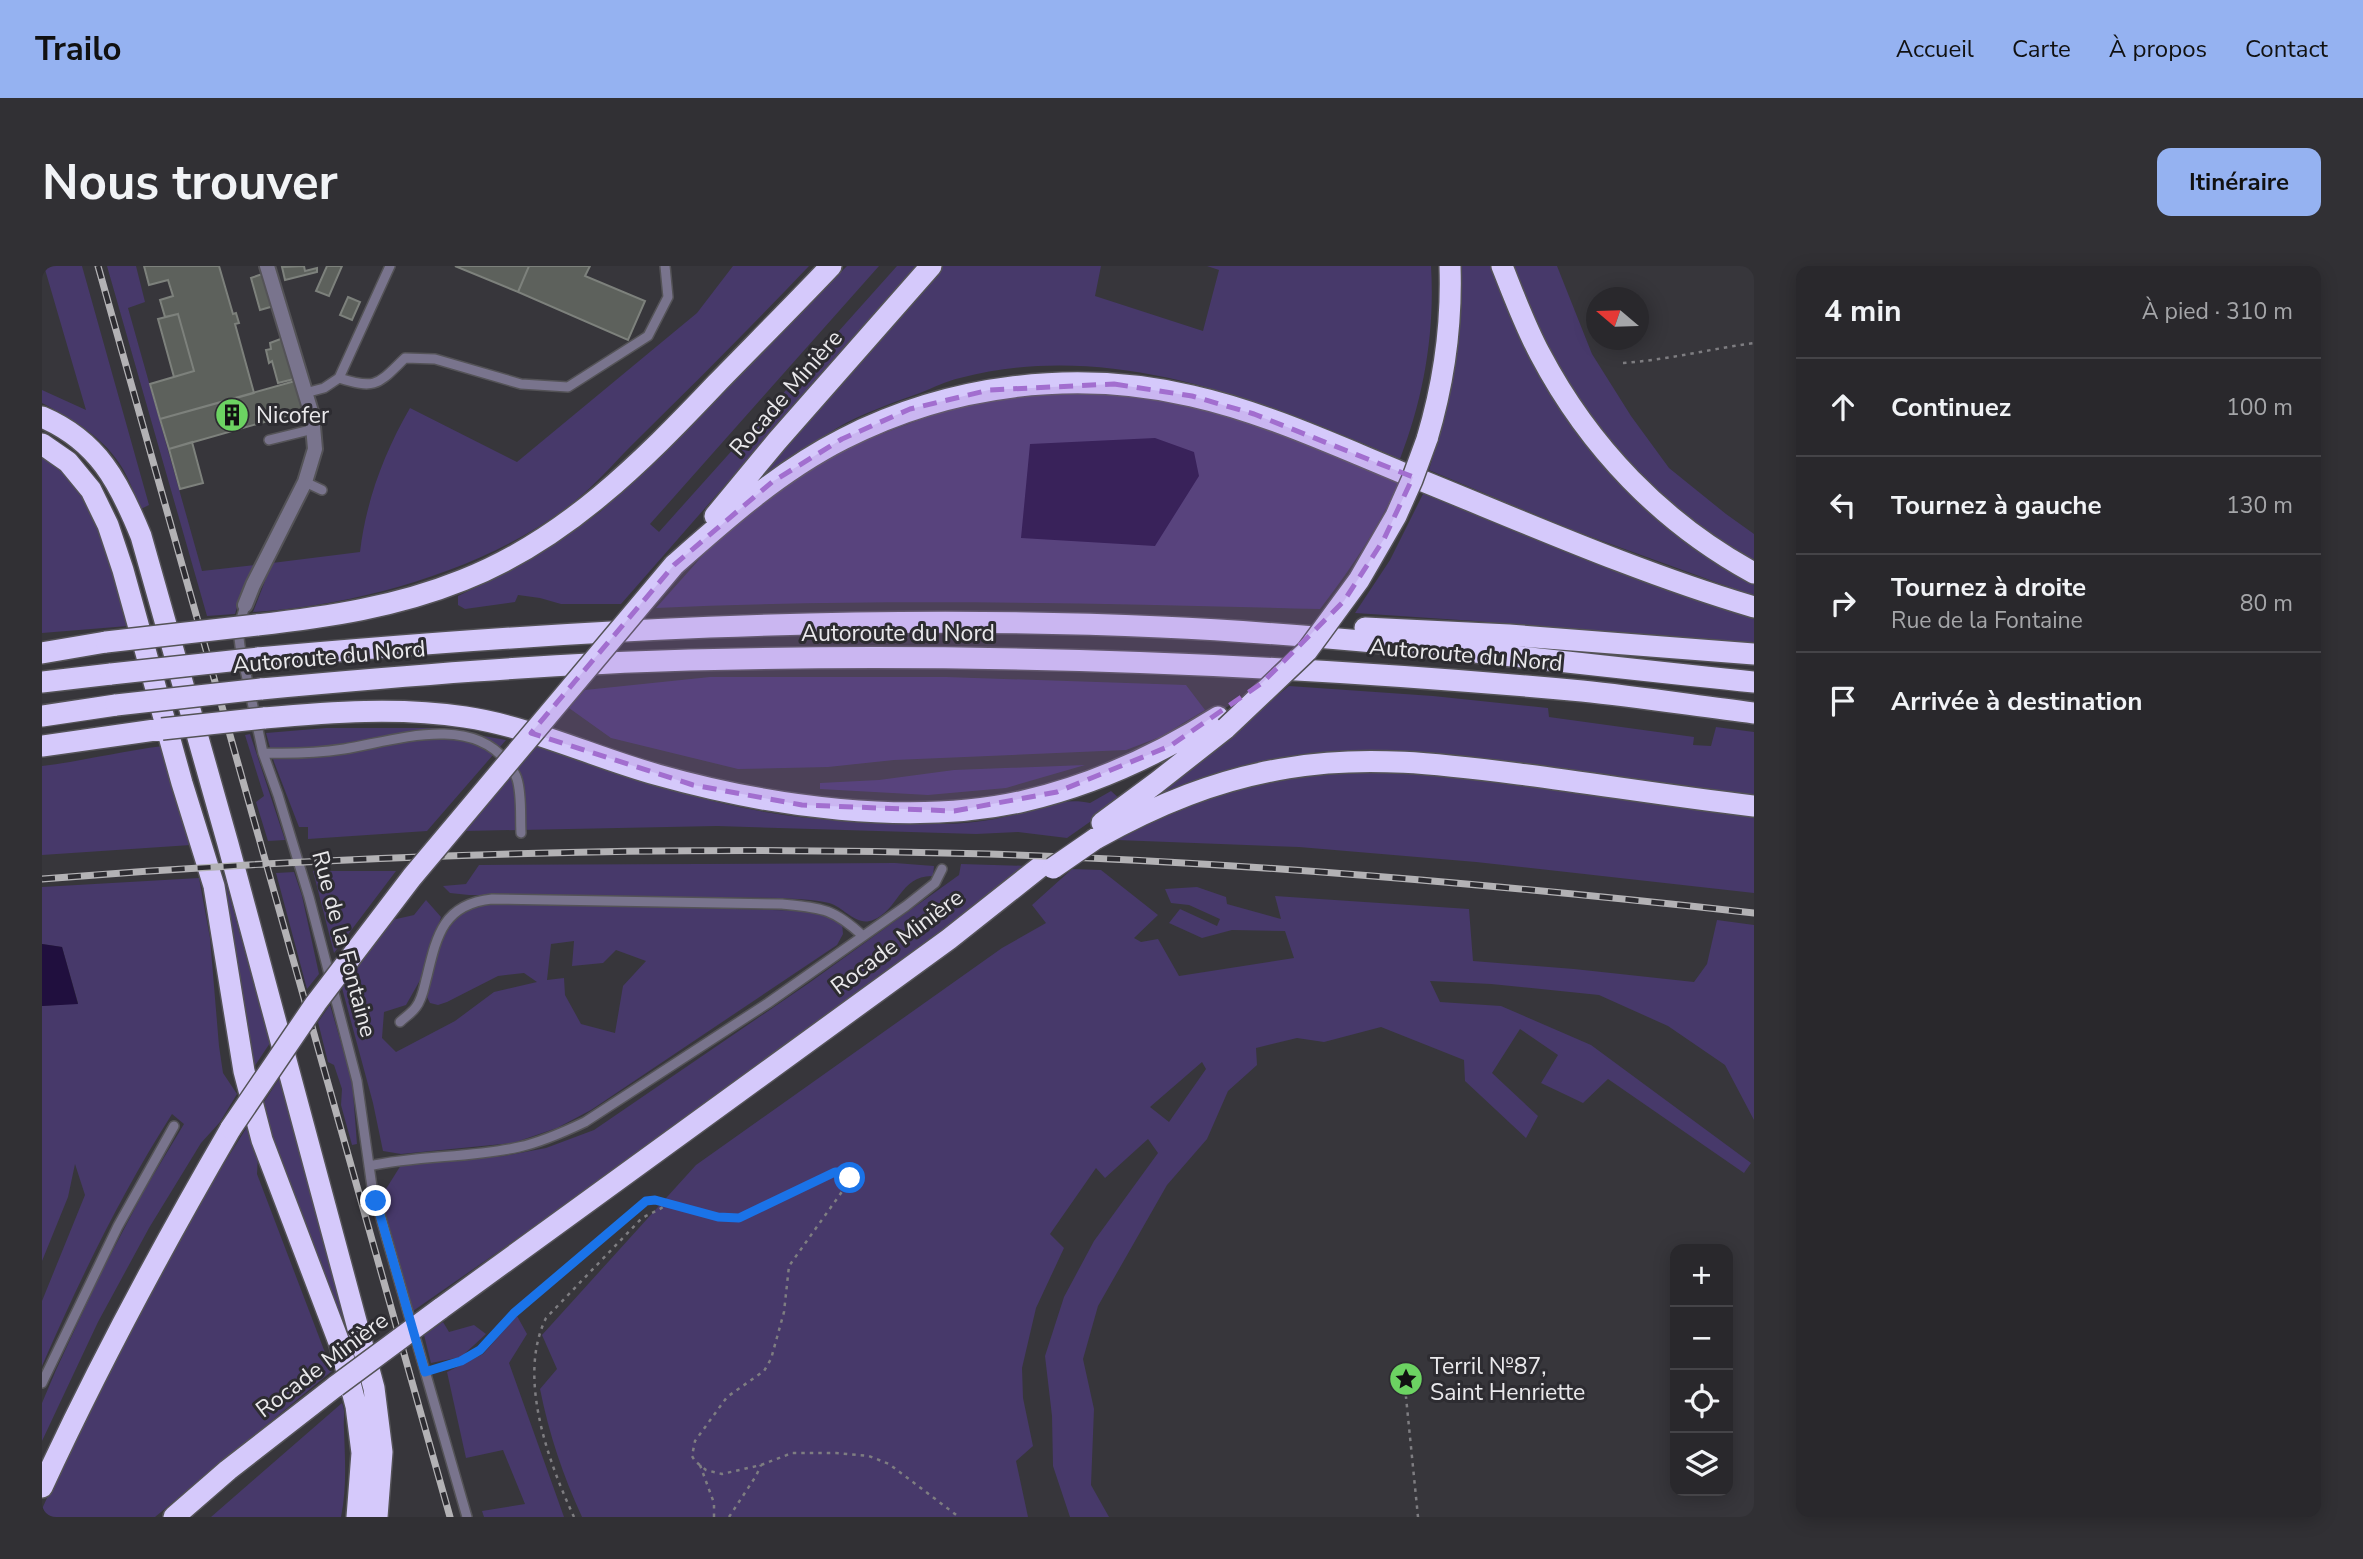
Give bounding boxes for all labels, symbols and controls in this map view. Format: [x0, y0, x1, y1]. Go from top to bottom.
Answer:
text: Trailo [35, 27, 122, 72]
text: Accueil [1896, 33, 1974, 65]
text: Carte [2012, 33, 2071, 65]
text: À propos [2109, 33, 2207, 65]
text: Contact [2245, 33, 2328, 65]
button: Itinéraire [2157, 148, 2321, 216]
text: Nous trouver [42, 149, 338, 216]
north arrow [1586, 287, 1649, 350]
text: 4 min [1824, 291, 1902, 332]
text: À pied · 310 m [2142, 296, 2293, 327]
street label: Rocade Minière [722, 323, 850, 463]
icon: ahead [1824, 388, 1862, 426]
text: Continuez [1891, 390, 2011, 425]
text: 100 m [2226, 392, 2293, 423]
building icon: Nicofer [213, 396, 251, 434]
place label: Nicofer [256, 400, 330, 431]
icon: left [1824, 486, 1862, 524]
text: Tournez à gauche [1891, 488, 2102, 523]
text: 130 m [2226, 490, 2293, 521]
text: Tournez à droite [1891, 570, 2086, 605]
icon: right [1824, 584, 1862, 622]
text: 80 m [2240, 588, 2293, 619]
text: Rue de la Fontaine [1891, 605, 2083, 636]
street label: Autoroute du Nord [801, 618, 995, 649]
street label: Autoroute du Nord [1368, 631, 1564, 679]
street label: Autoroute du Nord [231, 633, 427, 681]
icon: arrive [1824, 682, 1862, 720]
text: Arrivée à destination [1891, 684, 2142, 719]
street label: Rue de la Fontaine [304, 847, 384, 1041]
street label: Rocade Minière [825, 882, 969, 1002]
route start [834, 1162, 865, 1193]
route end [360, 1185, 391, 1216]
map controls [1670, 1244, 1733, 1496]
button: + [1670, 1244, 1733, 1307]
street label: Rocade Minière [250, 1305, 394, 1425]
button: − [1670, 1307, 1733, 1370]
place label: Terril №87, Saint Henriette [1430, 1351, 1585, 1408]
place icon: Terril №87, Saint Henriette [1387, 1360, 1425, 1398]
button: locate [1670, 1370, 1733, 1433]
button: layers [1670, 1433, 1733, 1496]

